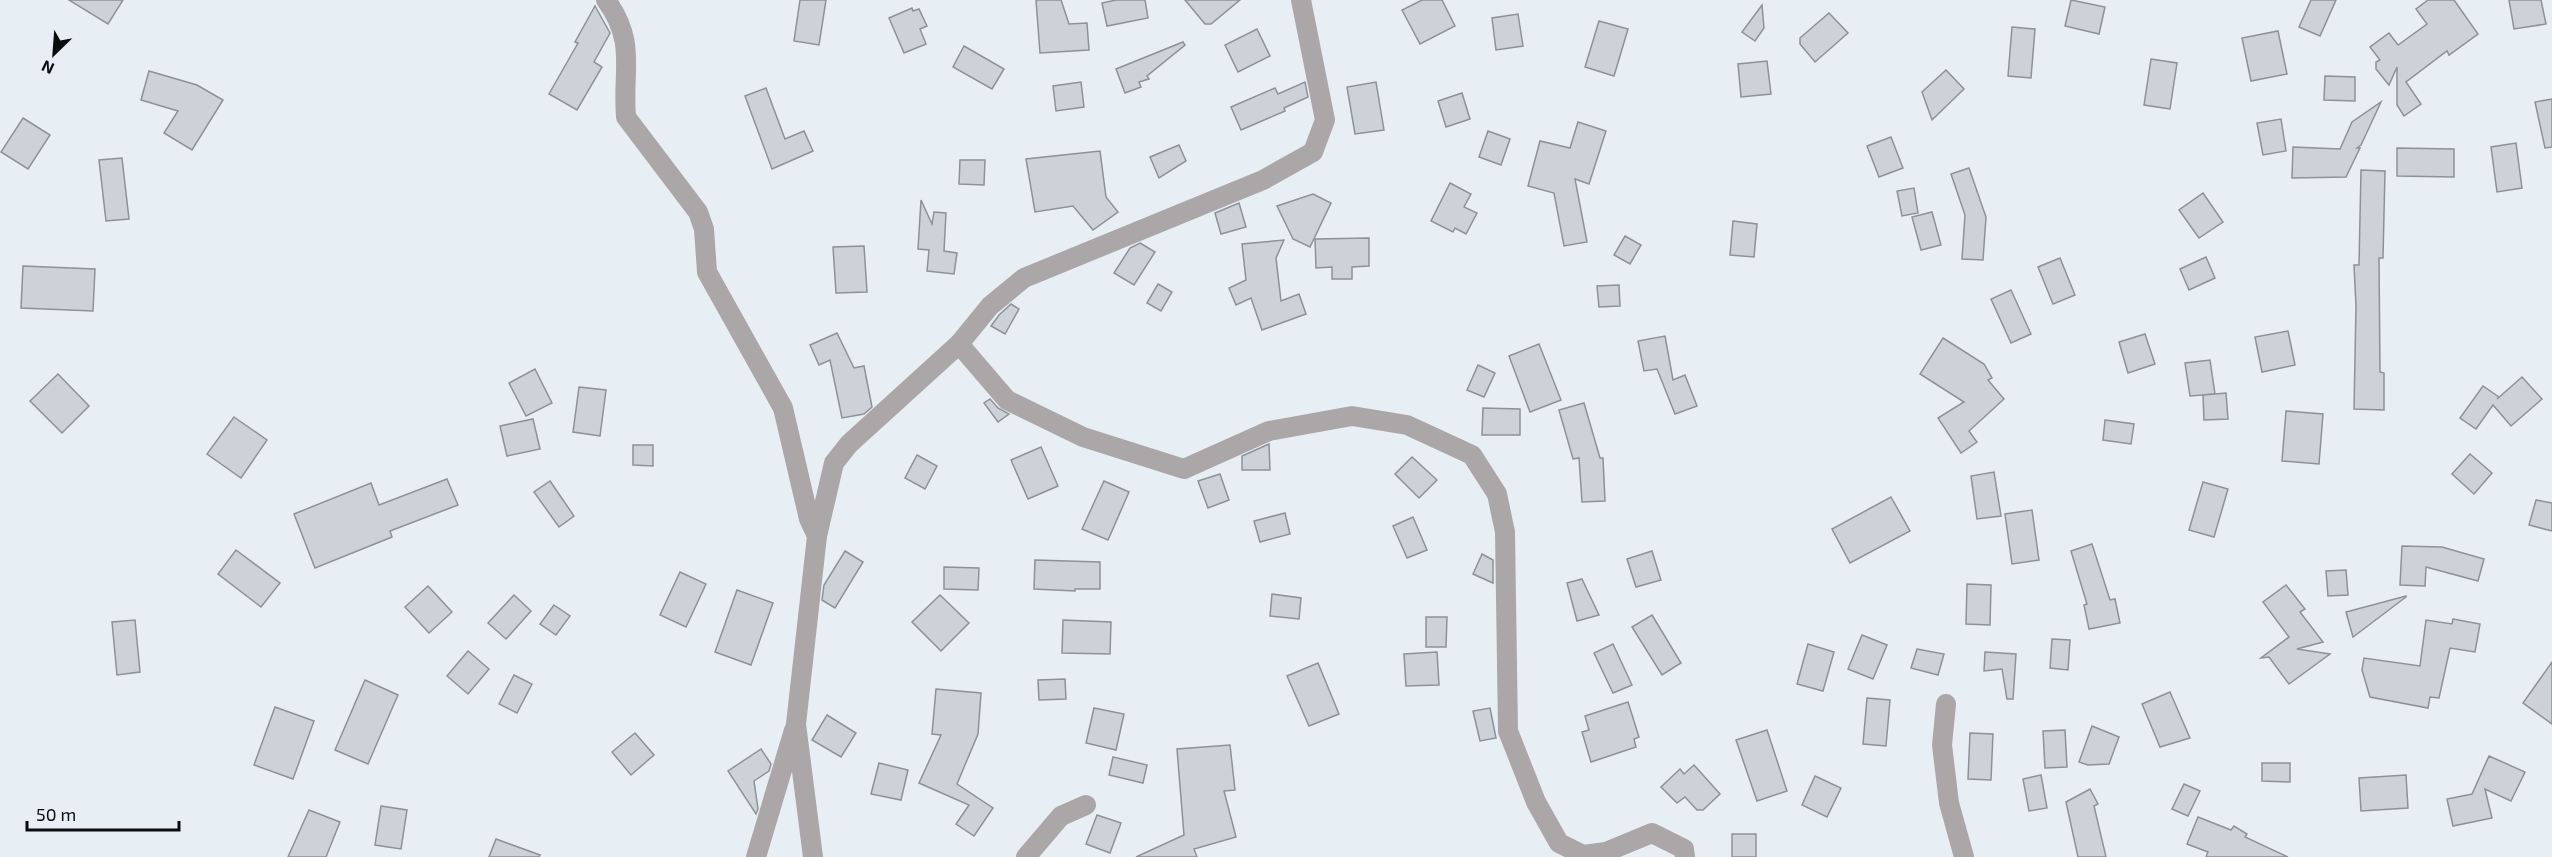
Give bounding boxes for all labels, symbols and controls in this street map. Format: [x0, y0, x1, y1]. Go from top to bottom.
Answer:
north arrow [24, 24, 84, 84]
text: N [38, 57, 57, 79]
scale bar [27, 794, 178, 832]
text: 50 m [36, 803, 76, 825]

